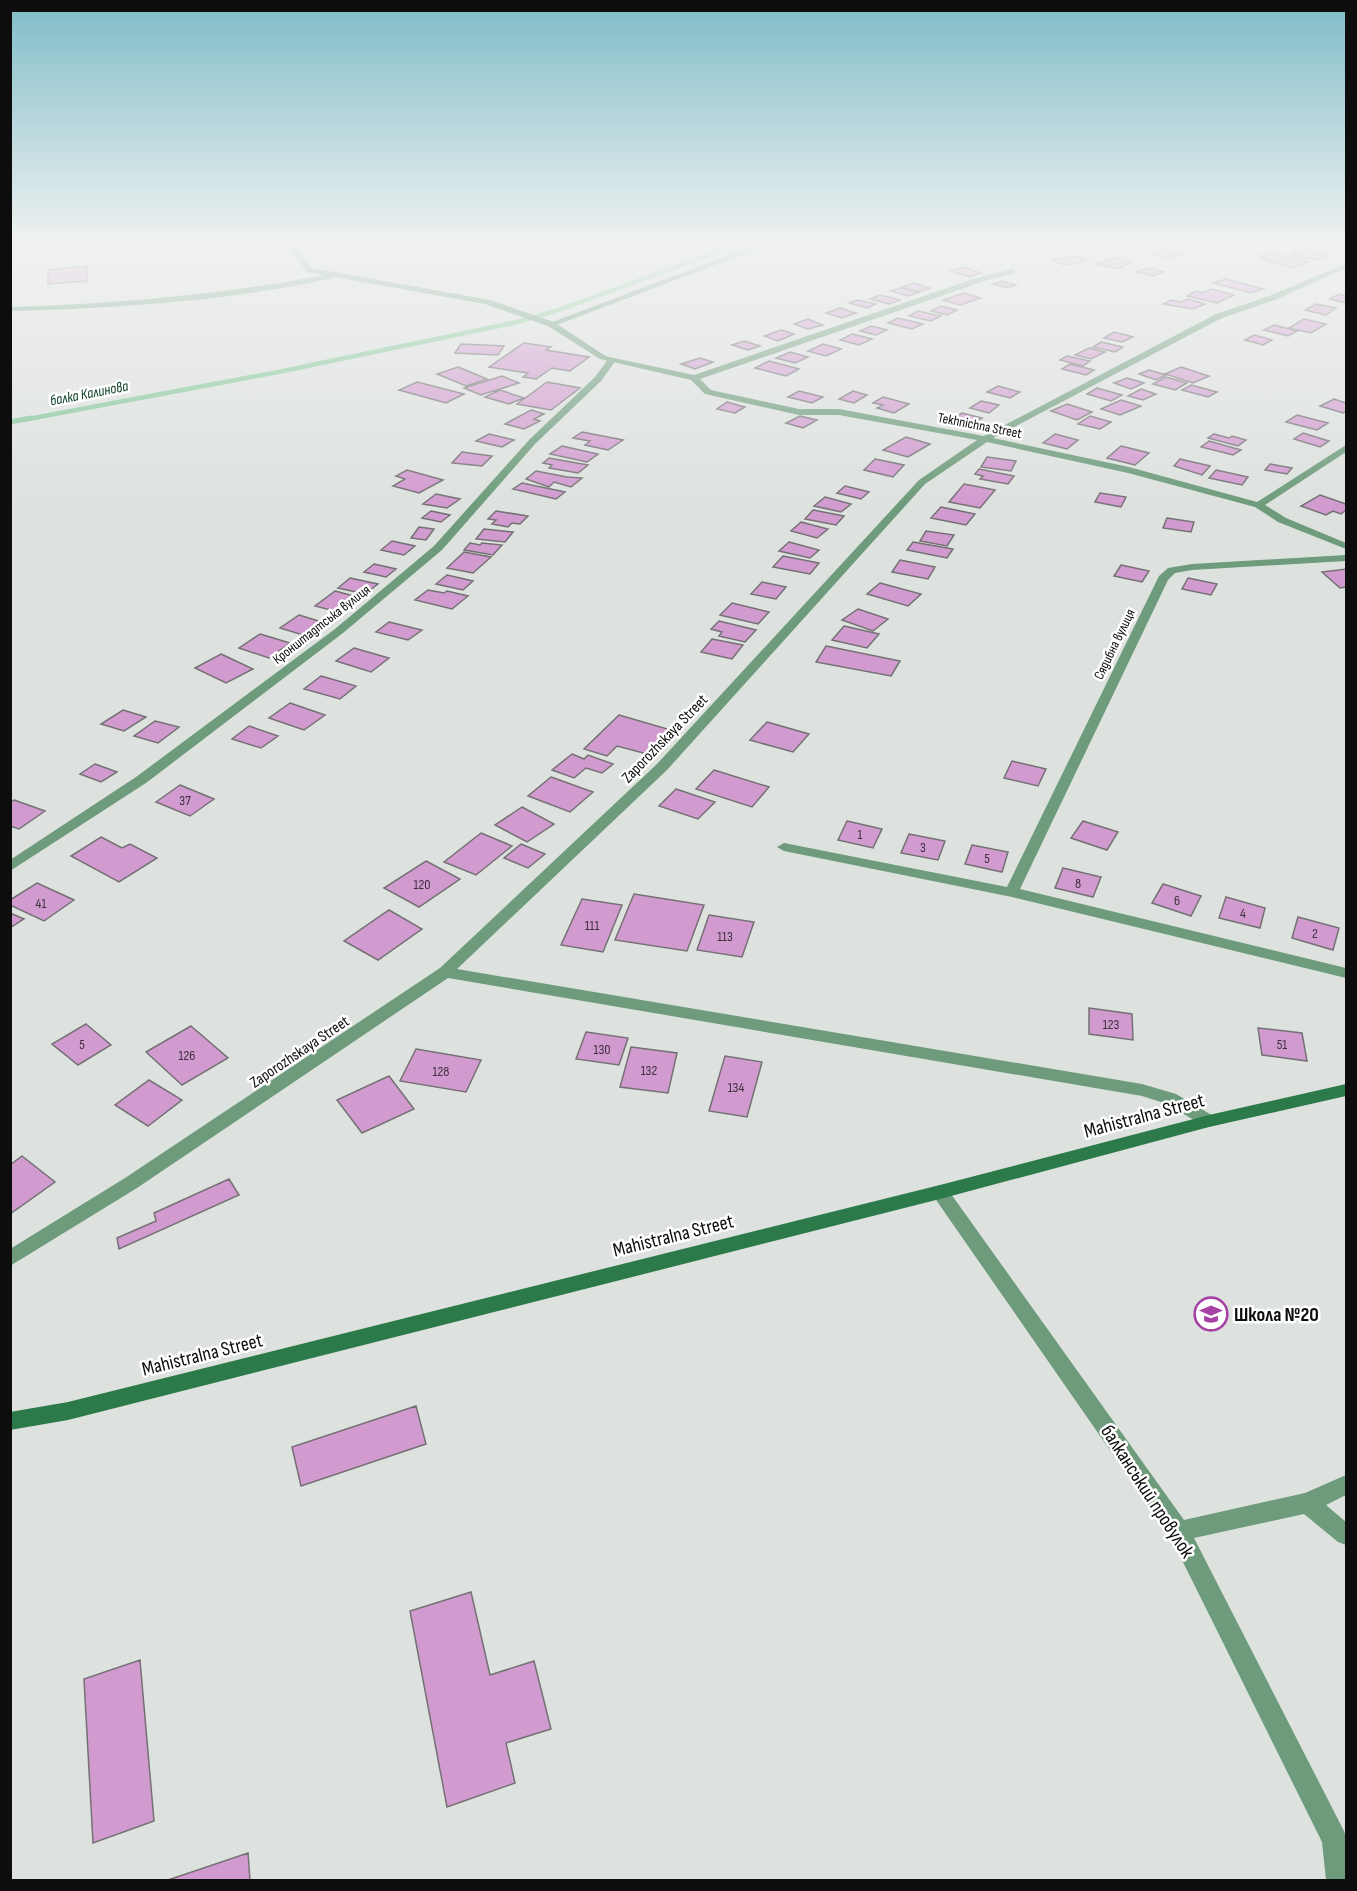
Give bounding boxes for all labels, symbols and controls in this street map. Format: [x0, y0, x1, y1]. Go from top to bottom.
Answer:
water label: балка Калинова [48, 377, 130, 410]
street label: Tekhnichna Street [937, 409, 1023, 442]
street label: Кронштадтська вулиця [269, 581, 373, 668]
street label: Сядибна вулиця [1090, 606, 1139, 682]
street label: Zaporozhskaya Street [618, 691, 712, 787]
house number: 37 [179, 792, 191, 809]
house number: 1 [858, 826, 863, 843]
house number: 3 [920, 839, 926, 856]
house number: 5 [984, 850, 990, 867]
house number: 8 [1075, 875, 1081, 892]
house number: 120 [413, 876, 431, 893]
house number: 6 [1174, 892, 1180, 909]
house number: 41 [36, 895, 46, 912]
house number: 4 [1240, 905, 1246, 922]
house number: 111 [585, 917, 599, 934]
house number: 2 [1312, 925, 1318, 942]
house number: 113 [717, 928, 733, 945]
street label: Zaporozhskaya Street [247, 1012, 353, 1092]
house number: 123 [1103, 1016, 1119, 1033]
house number: 5 [79, 1036, 85, 1053]
house number: 51 [1277, 1036, 1287, 1053]
house number: 130 [593, 1041, 611, 1058]
house number: 126 [179, 1047, 195, 1064]
house number: 132 [641, 1062, 657, 1079]
house number: 128 [433, 1063, 449, 1080]
house number: 134 [728, 1079, 744, 1096]
street label: Mahistralna Street [1081, 1088, 1207, 1144]
street label: Mahistralna Street [610, 1209, 736, 1263]
school or university icon: Школа №20 [1193, 1296, 1229, 1332]
place label: Школа №20 [1234, 1303, 1319, 1327]
street label: Mahistralna Street [139, 1328, 265, 1382]
street label: балканський провулок [1095, 1420, 1199, 1563]

